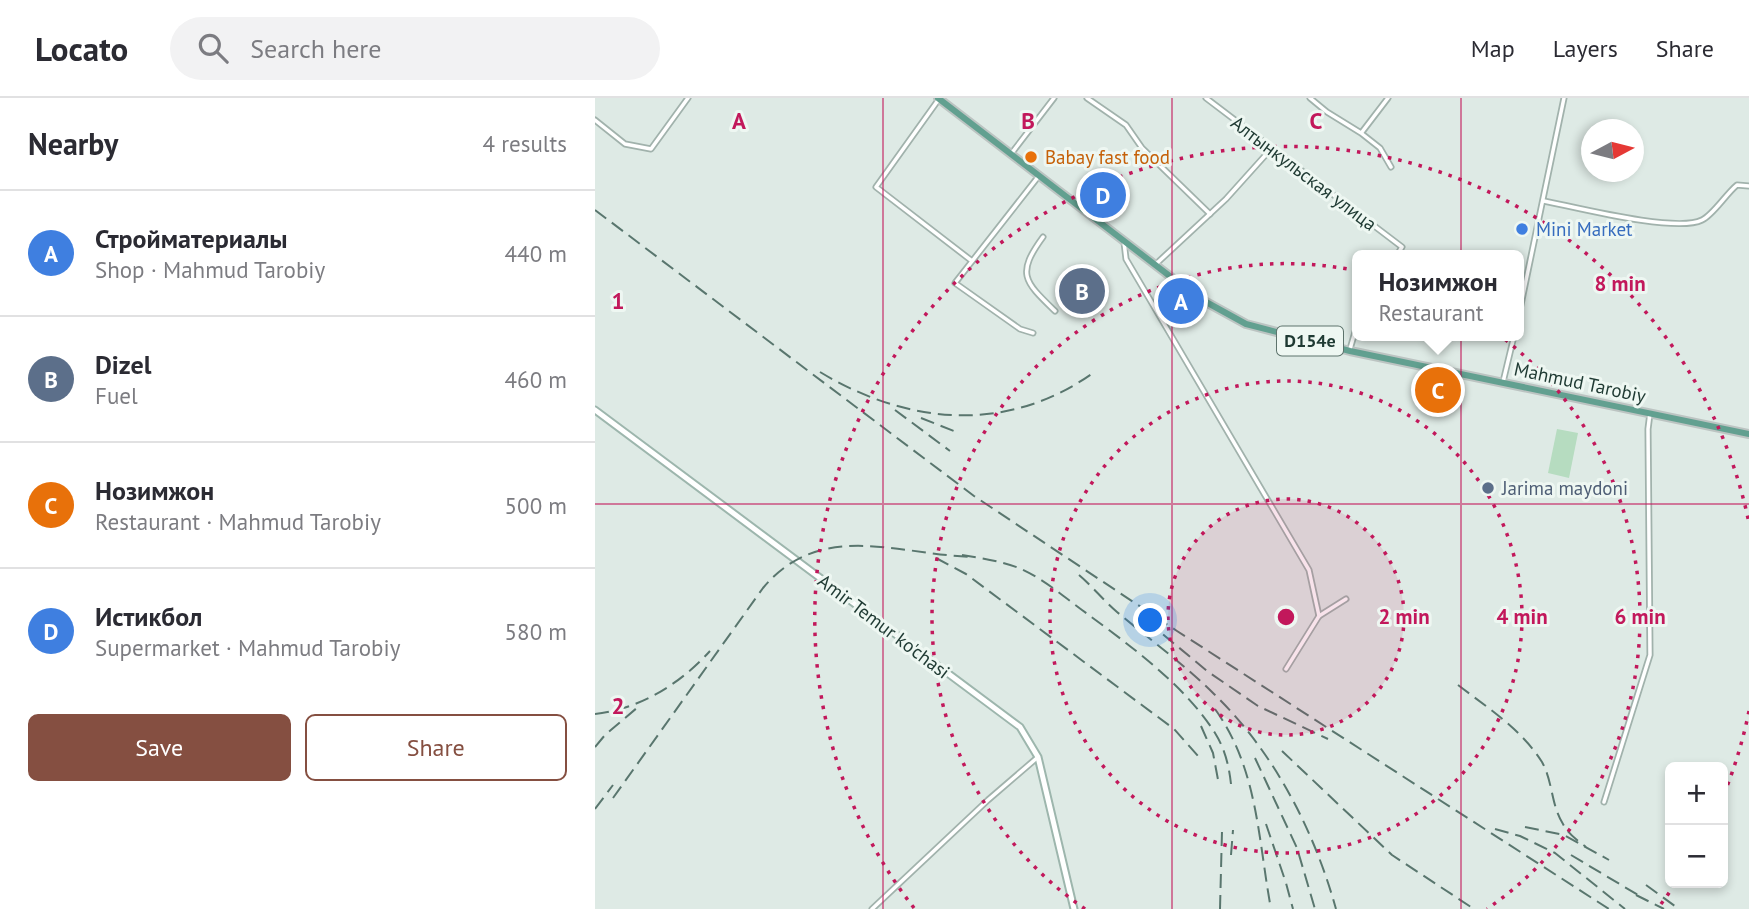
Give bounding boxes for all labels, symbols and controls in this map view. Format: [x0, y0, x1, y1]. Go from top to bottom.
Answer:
search box [170, 17, 660, 80]
text: Locato [35, 27, 128, 70]
icon: search [194, 29, 232, 67]
text: Search here [250, 32, 381, 65]
text: Map [1471, 33, 1515, 64]
text: Layers [1553, 33, 1618, 64]
text: Share [1656, 33, 1714, 64]
text: A [732, 106, 746, 135]
text: B [1021, 106, 1035, 135]
text: C [1310, 106, 1323, 135]
street label: Алтынкульская улица [1226, 110, 1382, 236]
north arrow [1581, 119, 1644, 182]
text: Nearby [28, 124, 118, 163]
text: 4 results [483, 129, 567, 158]
place label: Babay fast food [1045, 145, 1170, 169]
marker: Babay fast food [1023, 149, 1039, 165]
pin: D [1080, 169, 1126, 221]
place label: Mini Market [1536, 217, 1633, 241]
marker: Mini Market [1514, 221, 1530, 237]
text: Стройматериалы [95, 222, 288, 255]
text: A [44, 239, 58, 268]
text: 440 m [505, 239, 567, 268]
popup [1352, 250, 1524, 341]
text: Shop · Mahmud Tarobiy [95, 255, 325, 284]
pin: B [1059, 265, 1105, 317]
text: Нозимжон [1378, 265, 1498, 298]
text: 8 min [1594, 270, 1646, 297]
pin: A [1158, 275, 1204, 327]
text: 1 [611, 286, 625, 315]
text: Restaurant [1378, 298, 1484, 327]
road number: D154e [1277, 327, 1343, 356]
text: Dizel [95, 348, 151, 381]
street label: Mahmud Tarobiy [1512, 356, 1648, 408]
pin: C [1415, 364, 1461, 416]
text: B [44, 365, 58, 394]
text: 460 m [505, 365, 567, 394]
text: Fuel [95, 381, 138, 410]
text: Нозимжон [95, 474, 214, 507]
place label: Jarima maydoni [1501, 476, 1628, 500]
marker: Jarima maydoni [1480, 480, 1496, 496]
text: C [45, 491, 57, 520]
text: 500 m [505, 491, 567, 520]
text: Restaurant · Mahmud Tarobiy [95, 507, 381, 536]
street label: Amir Temur ko'chasi [813, 568, 955, 684]
text: Истикбол [95, 600, 203, 633]
your location [1133, 603, 1167, 637]
text: 2 min [1378, 603, 1430, 630]
text: 4 min [1496, 603, 1548, 630]
text: 6 min [1614, 603, 1666, 630]
centre of rings [1274, 605, 1298, 629]
text: D [44, 617, 58, 646]
text: 580 m [505, 617, 567, 646]
text: Supermarket · Mahmud Tarobiy [95, 633, 400, 662]
text: 2 [611, 691, 625, 720]
button: Save [28, 714, 291, 781]
button: Share [305, 714, 567, 781]
map controls [1665, 762, 1728, 888]
button: + [1665, 762, 1728, 825]
button: − [1665, 825, 1728, 888]

